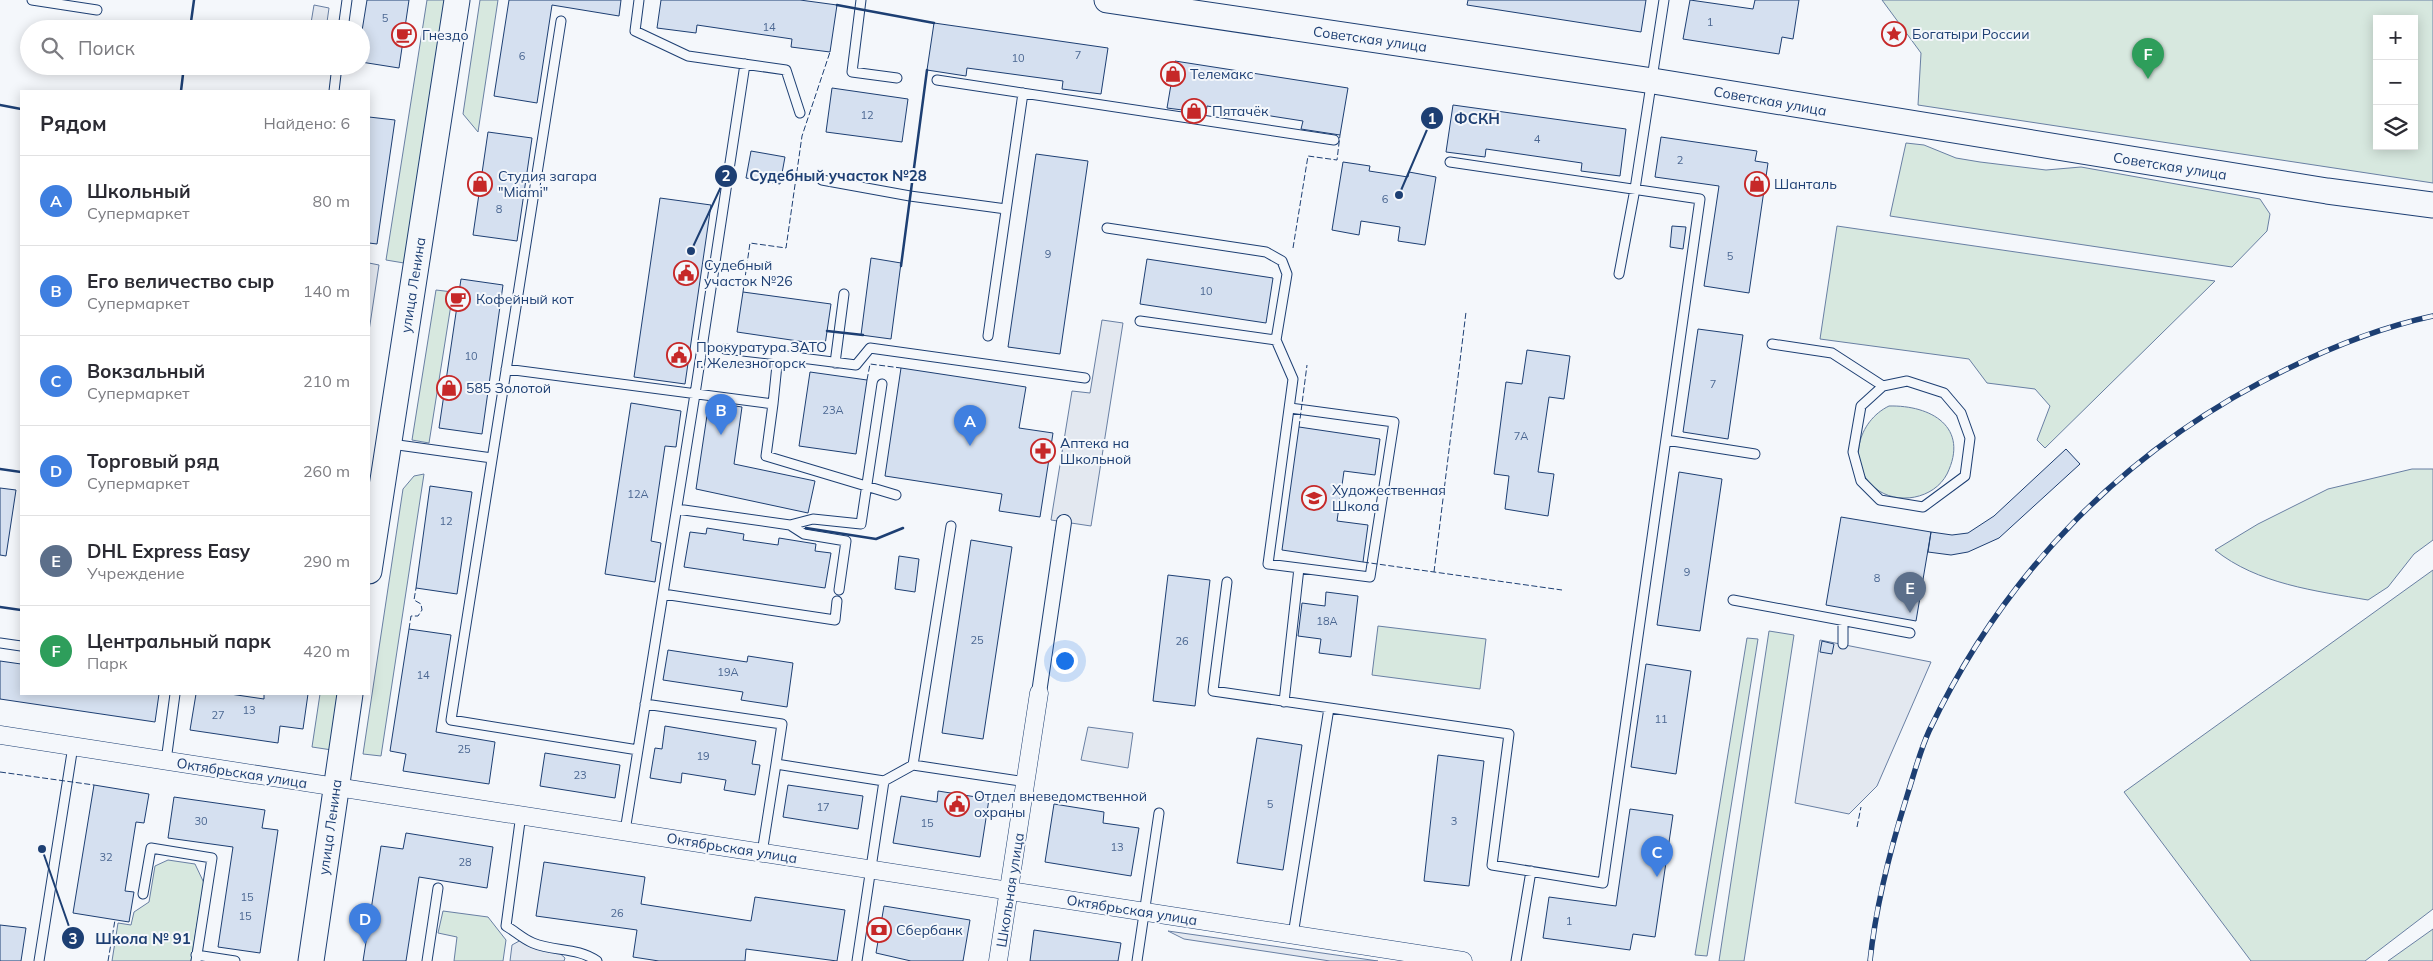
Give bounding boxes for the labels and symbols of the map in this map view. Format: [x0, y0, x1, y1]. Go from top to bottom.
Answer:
house number: 5 [382, 11, 389, 25]
house number: 1 [1707, 15, 1713, 29]
house number: 14 [762, 20, 776, 34]
place icon: Богатыри России [1881, 21, 1907, 47]
cafe icon: Гнездо [391, 22, 417, 48]
street label: Советская улица [1312, 22, 1428, 56]
place label: Богатыри России [1912, 25, 2030, 43]
place label: Гнездо [422, 26, 469, 44]
pin: F [2132, 38, 2164, 79]
house number: 7 [1075, 48, 1081, 62]
house number: 6 [519, 49, 526, 63]
house number: 10 [1011, 51, 1025, 65]
shop icon: Телемакс [1160, 61, 1186, 87]
place label: Телемакс [1190, 65, 1254, 83]
street label: Советская улица [1712, 82, 1828, 120]
shop icon: Пятачёк [1181, 98, 1207, 124]
place label: Пятачёк [1212, 102, 1269, 120]
callout: ФСКН [1419, 103, 1510, 133]
house number: 12 [860, 108, 874, 122]
text: 1 [1427, 109, 1437, 128]
text: ФСКН [1454, 109, 1500, 128]
house number: 4 [1534, 132, 1541, 146]
street label: Советская улица [2112, 148, 2228, 184]
house number: 2 [1677, 153, 1684, 167]
callout: Судебный участок №28 [714, 161, 936, 191]
text: 2 [721, 166, 731, 185]
text: Судебный участок №28 [749, 166, 927, 185]
place label: Студия загара "Miami" [498, 167, 597, 201]
shop icon: Студия загара "Miami" [467, 171, 493, 197]
shop icon: Шанталь [1744, 171, 1770, 197]
place label: Шанталь [1774, 175, 1837, 193]
house number: 6 [1382, 192, 1389, 206]
house number: 8 [496, 202, 503, 216]
street label: улица Ленина [397, 236, 429, 334]
house number: 9 [1045, 247, 1051, 261]
house number: 5 [1727, 249, 1734, 263]
place label: Судебный участок №26 [704, 256, 793, 290]
public building icon: Судебный участок №26 [673, 260, 699, 286]
house number: 10 [1199, 284, 1213, 298]
cafe icon: Кофейный кот [445, 286, 471, 312]
place label: Кофейный кот [476, 290, 574, 308]
place label: Прокуратура ЗАТО г. Железногорск [696, 338, 827, 372]
public building icon: Прокуратура ЗАТО г. Железногорск [666, 342, 692, 368]
house number: 10 [464, 349, 478, 363]
shop icon: 585 Золотой [436, 375, 462, 401]
house number: 7 [1710, 377, 1716, 391]
place label: 585 Золотой [466, 379, 551, 397]
pin: B [705, 394, 737, 435]
house number: 23А [822, 403, 844, 417]
pin: A [954, 405, 986, 446]
house number: 7А [1514, 429, 1528, 443]
place label: Аптека на Школьной [1060, 434, 1131, 468]
pharmacy icon: Аптека на Школьной [1030, 438, 1056, 464]
place label: Художественная Школа [1332, 481, 1446, 515]
school or university icon: Художественная Школа [1301, 485, 1327, 511]
house number: 12А [627, 487, 649, 501]
house number: 12 [439, 514, 453, 528]
house number: 9 [1684, 565, 1690, 579]
house number: 8 [1874, 571, 1881, 585]
pin: E [1894, 572, 1926, 613]
house number: 18А [1316, 614, 1338, 628]
house number: 25 [970, 633, 984, 647]
house number: 26 [1175, 634, 1189, 648]
your location [1052, 648, 1078, 674]
house number: 19А [717, 665, 739, 679]
house number: 14 [416, 668, 430, 682]
house number: 13 [242, 703, 256, 717]
house number: 27 [211, 708, 225, 722]
house number: 11 [1654, 712, 1668, 726]
house number: 25 [457, 742, 471, 756]
house number: 19 [696, 749, 710, 763]
street label: Октябрьская улица [175, 754, 309, 792]
house number: 23 [573, 768, 587, 782]
street label: улица Ленина [314, 778, 346, 876]
place label: Отдел вневедомственной охраны [974, 787, 1147, 821]
public building icon: Отдел вневедомственной охраны [944, 791, 970, 817]
house number: 5 [1267, 797, 1274, 811]
house number: 17 [816, 800, 830, 814]
house number: 30 [194, 814, 208, 828]
house number: 3 [1451, 814, 1457, 828]
house number: 15 [920, 816, 934, 830]
street label: Октябрьская улица [665, 829, 799, 867]
street label: Школьная улица [992, 831, 1028, 949]
pin: C [1641, 836, 1673, 877]
house number: 13 [1110, 840, 1124, 854]
house number: 32 [99, 850, 113, 864]
house number: 28 [458, 855, 472, 869]
house number: 15 [240, 890, 254, 904]
street label: Октябрьская улица [1065, 891, 1199, 929]
pin: D [349, 903, 381, 944]
house number: 26 [610, 906, 624, 920]
house number: 15 [238, 909, 252, 923]
house number: 1 [1566, 914, 1572, 928]
bank icon: Сбербанк [866, 917, 892, 943]
place label: Сбербанк [896, 921, 963, 939]
callout: Школа № 91 [60, 923, 201, 953]
text: 3 [68, 929, 78, 948]
text: Школа № 91 [95, 929, 191, 948]

